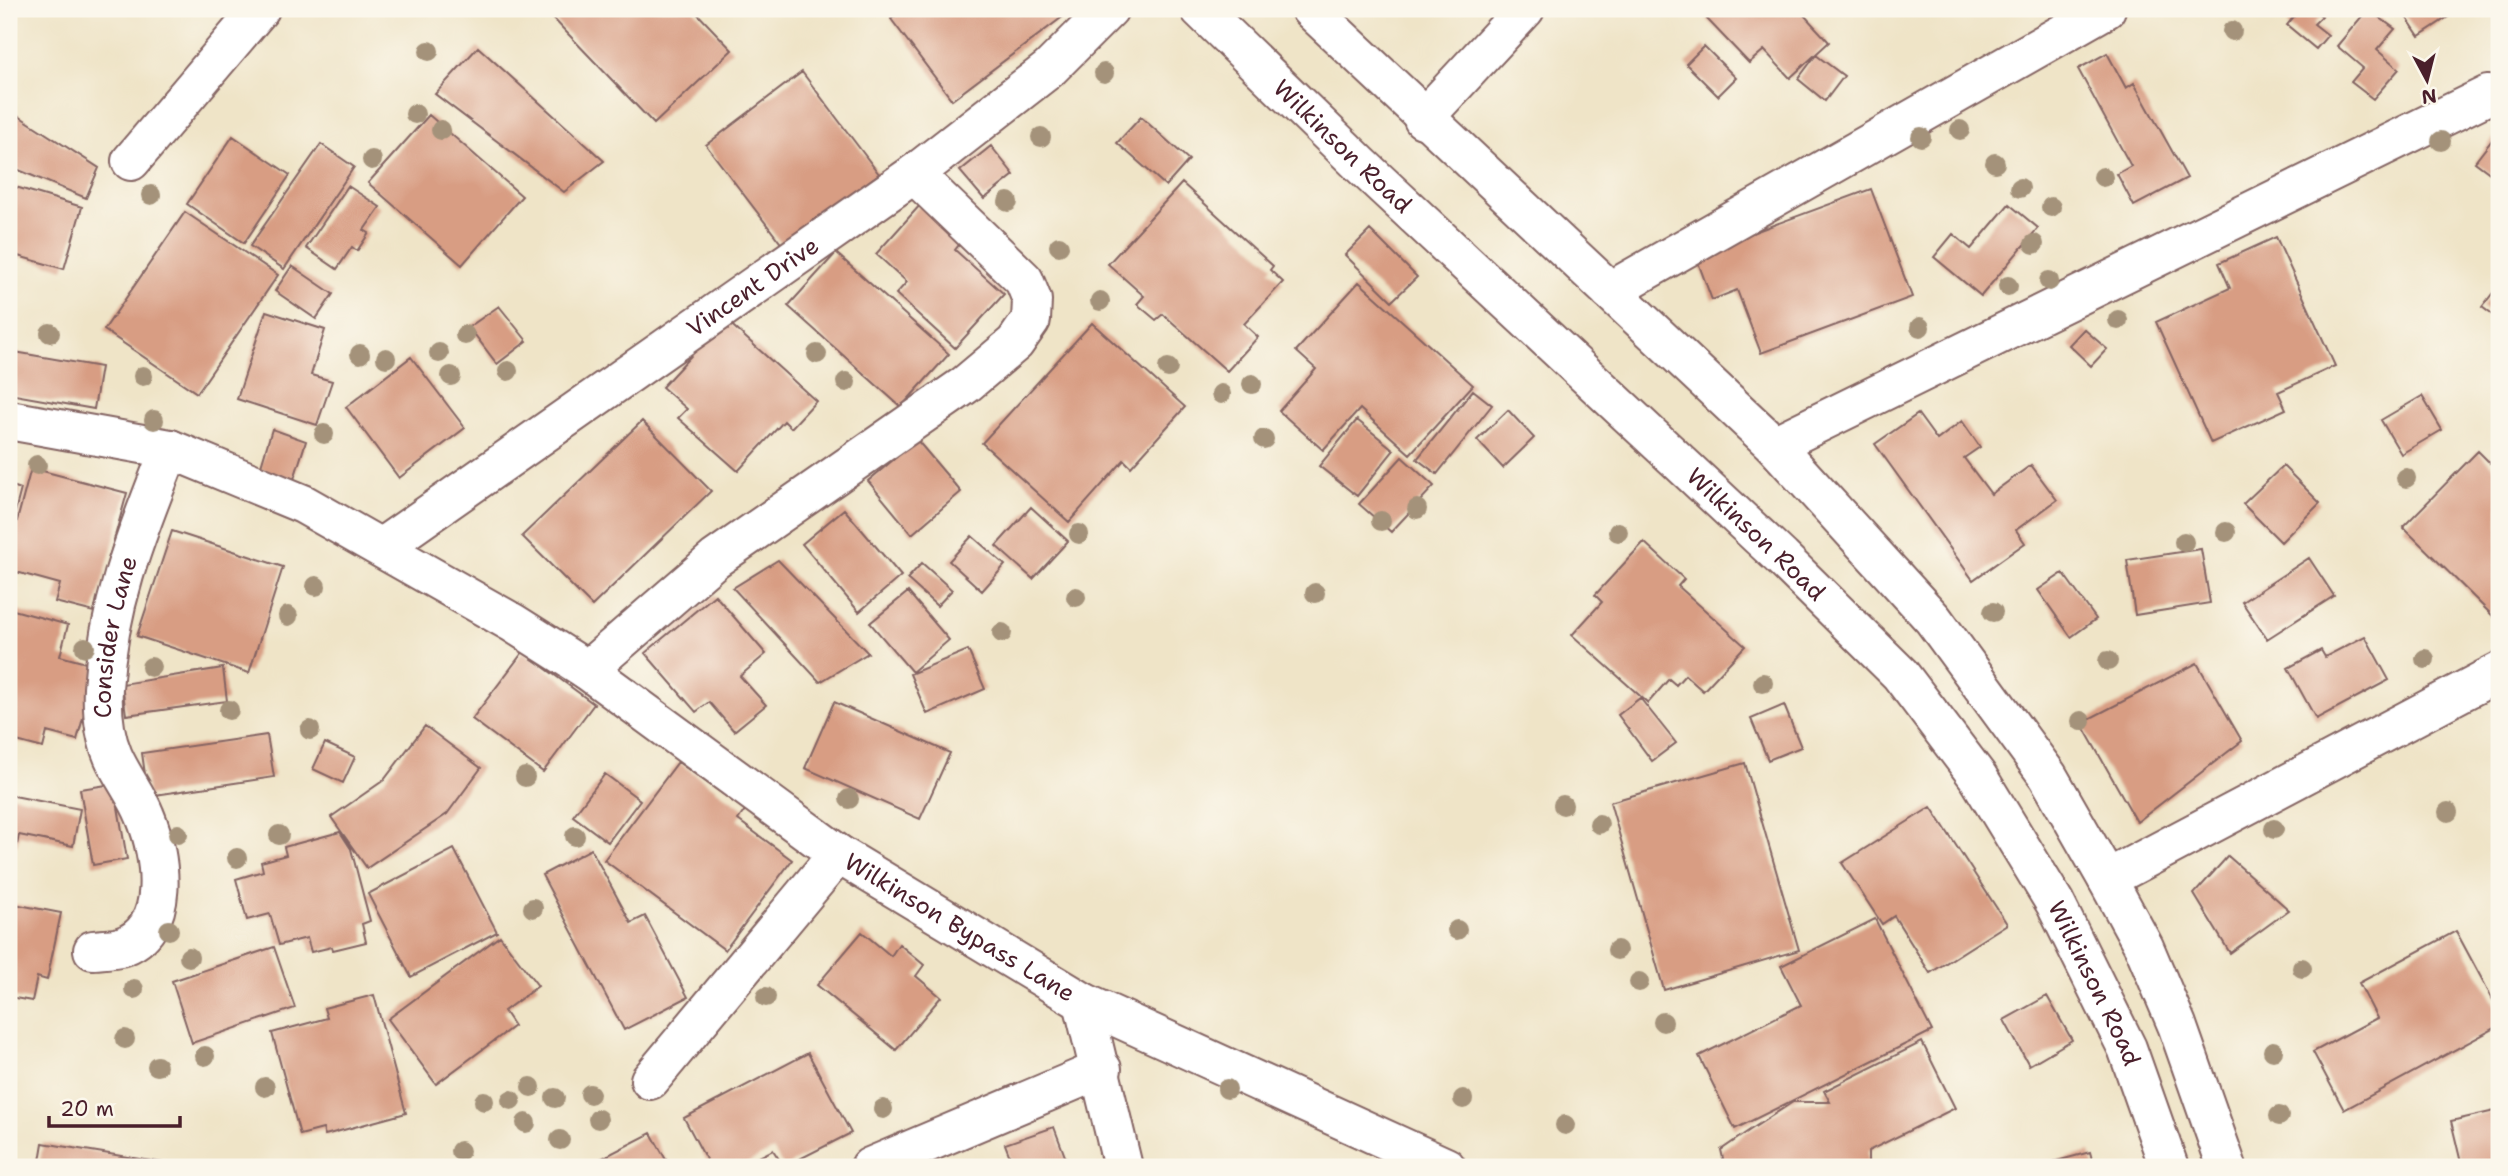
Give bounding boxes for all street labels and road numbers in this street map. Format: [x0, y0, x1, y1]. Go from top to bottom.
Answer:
street label: Wilkinson Road [1266, 73, 1419, 220]
street label: Vincent Drive [680, 229, 825, 344]
street label: Wilkinson Road [1679, 461, 1832, 608]
street label: Consider Lane [87, 552, 145, 719]
street label: Wilkinson Bypass Lane [838, 846, 1081, 1009]
street label: Wilkinson Road [2040, 895, 2148, 1070]

